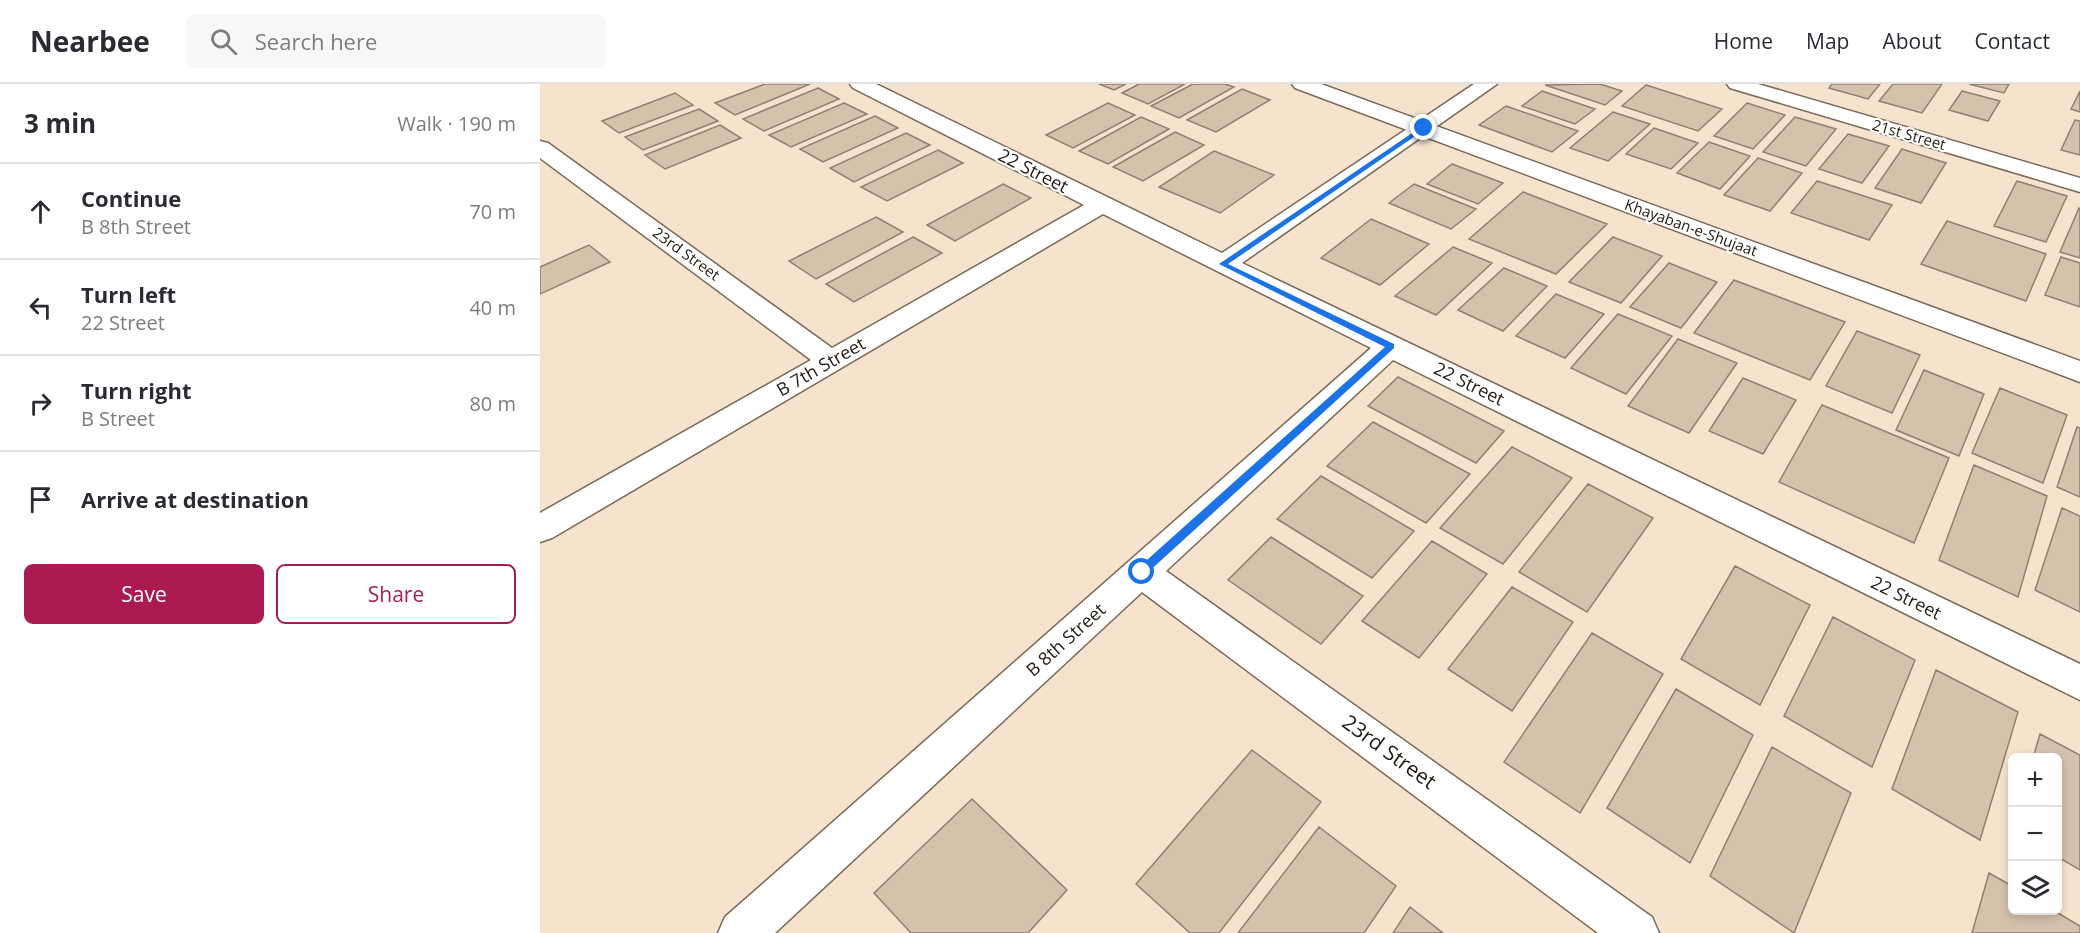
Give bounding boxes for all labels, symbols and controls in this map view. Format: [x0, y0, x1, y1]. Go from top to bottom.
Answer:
search box [186, 14, 606, 68]
text: Nearbee [30, 22, 150, 60]
icon: search [207, 25, 240, 58]
text: Search here [255, 26, 377, 56]
text: Home [1714, 27, 1773, 55]
text: Map [1806, 27, 1849, 55]
text: About [1882, 27, 1942, 55]
text: Contact [1975, 27, 2050, 55]
text: 3 min [24, 105, 96, 141]
text: Walk · 190 m [397, 110, 516, 137]
route end [1410, 114, 1436, 140]
street label: 21st Street [1870, 114, 1948, 154]
street label: 22 Street [994, 142, 1073, 198]
text: Continue [81, 183, 181, 213]
street label: Khayaban-e-Shujaat [1622, 194, 1760, 260]
icon: ahead [24, 195, 57, 228]
text: 70 m [469, 198, 516, 225]
text: B 8th Street [81, 213, 191, 240]
street label: 23rd Street [649, 222, 724, 284]
text: Turn left [81, 279, 176, 309]
icon: left [24, 291, 57, 324]
text: 40 m [469, 294, 516, 321]
text: 22 Street [81, 309, 165, 336]
street label: B 7th Street [772, 331, 869, 401]
street label: 22 Street [1430, 356, 1509, 410]
text: Turn right [81, 375, 192, 405]
icon: right [24, 387, 57, 420]
text: 80 m [469, 390, 516, 417]
text: B Street [81, 405, 155, 432]
icon: arrive [24, 483, 57, 516]
text: Arrive at destination [81, 484, 309, 514]
route start [1128, 558, 1154, 584]
button: Save [24, 564, 264, 624]
button: Share [276, 564, 516, 624]
street label: 22 Street [1867, 570, 1946, 624]
street label: B 8th Street [1021, 597, 1110, 681]
street label: 23rd Street [1337, 708, 1442, 795]
map controls [2008, 753, 2062, 915]
button: + [2008, 753, 2062, 807]
button: − [2008, 807, 2062, 861]
button: layers [2008, 861, 2062, 915]

